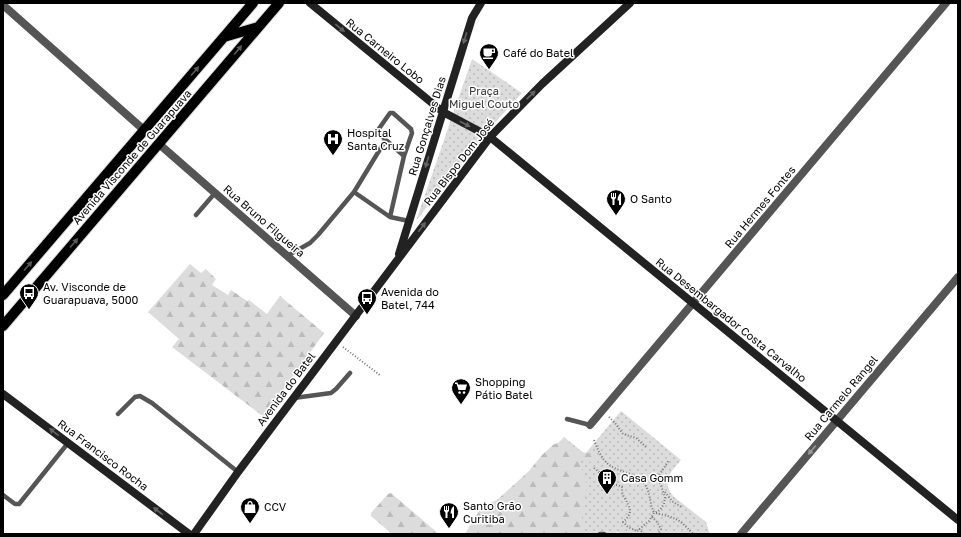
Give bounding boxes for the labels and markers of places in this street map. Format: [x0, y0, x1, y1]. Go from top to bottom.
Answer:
cafe icon: Café do Batel [478, 42, 500, 70]
place label: Café do Batel [503, 46, 574, 59]
place label: Hospital Santa Cruz [347, 126, 405, 152]
hospital icon: Hospital Santa Cruz [322, 128, 344, 156]
restaurant icon: O Santo [605, 188, 627, 216]
place label: O Santo [630, 192, 672, 205]
place label: Av. Visconde de Guarapuava, 5000 [43, 280, 139, 306]
bus stop icon: Av. Visconde de Guarapuava, 5000 [18, 282, 40, 310]
place label: Avenida do Batel, 744 [381, 285, 439, 311]
bus stop icon: Avenida do Batel, 744 [356, 287, 378, 315]
place label: Shopping Pátio Batel [475, 375, 533, 401]
supermarket icon: Shopping Pátio Batel [450, 377, 472, 405]
building icon: Casa Gomm [596, 467, 618, 495]
place label: Casa Gomm [621, 471, 683, 484]
shop icon: CCV [239, 496, 261, 524]
place label: Santo Grão Curitiba [463, 499, 522, 525]
place label: CCV [264, 500, 287, 513]
restaurant icon: Santo Grão Curitiba [438, 501, 460, 529]

